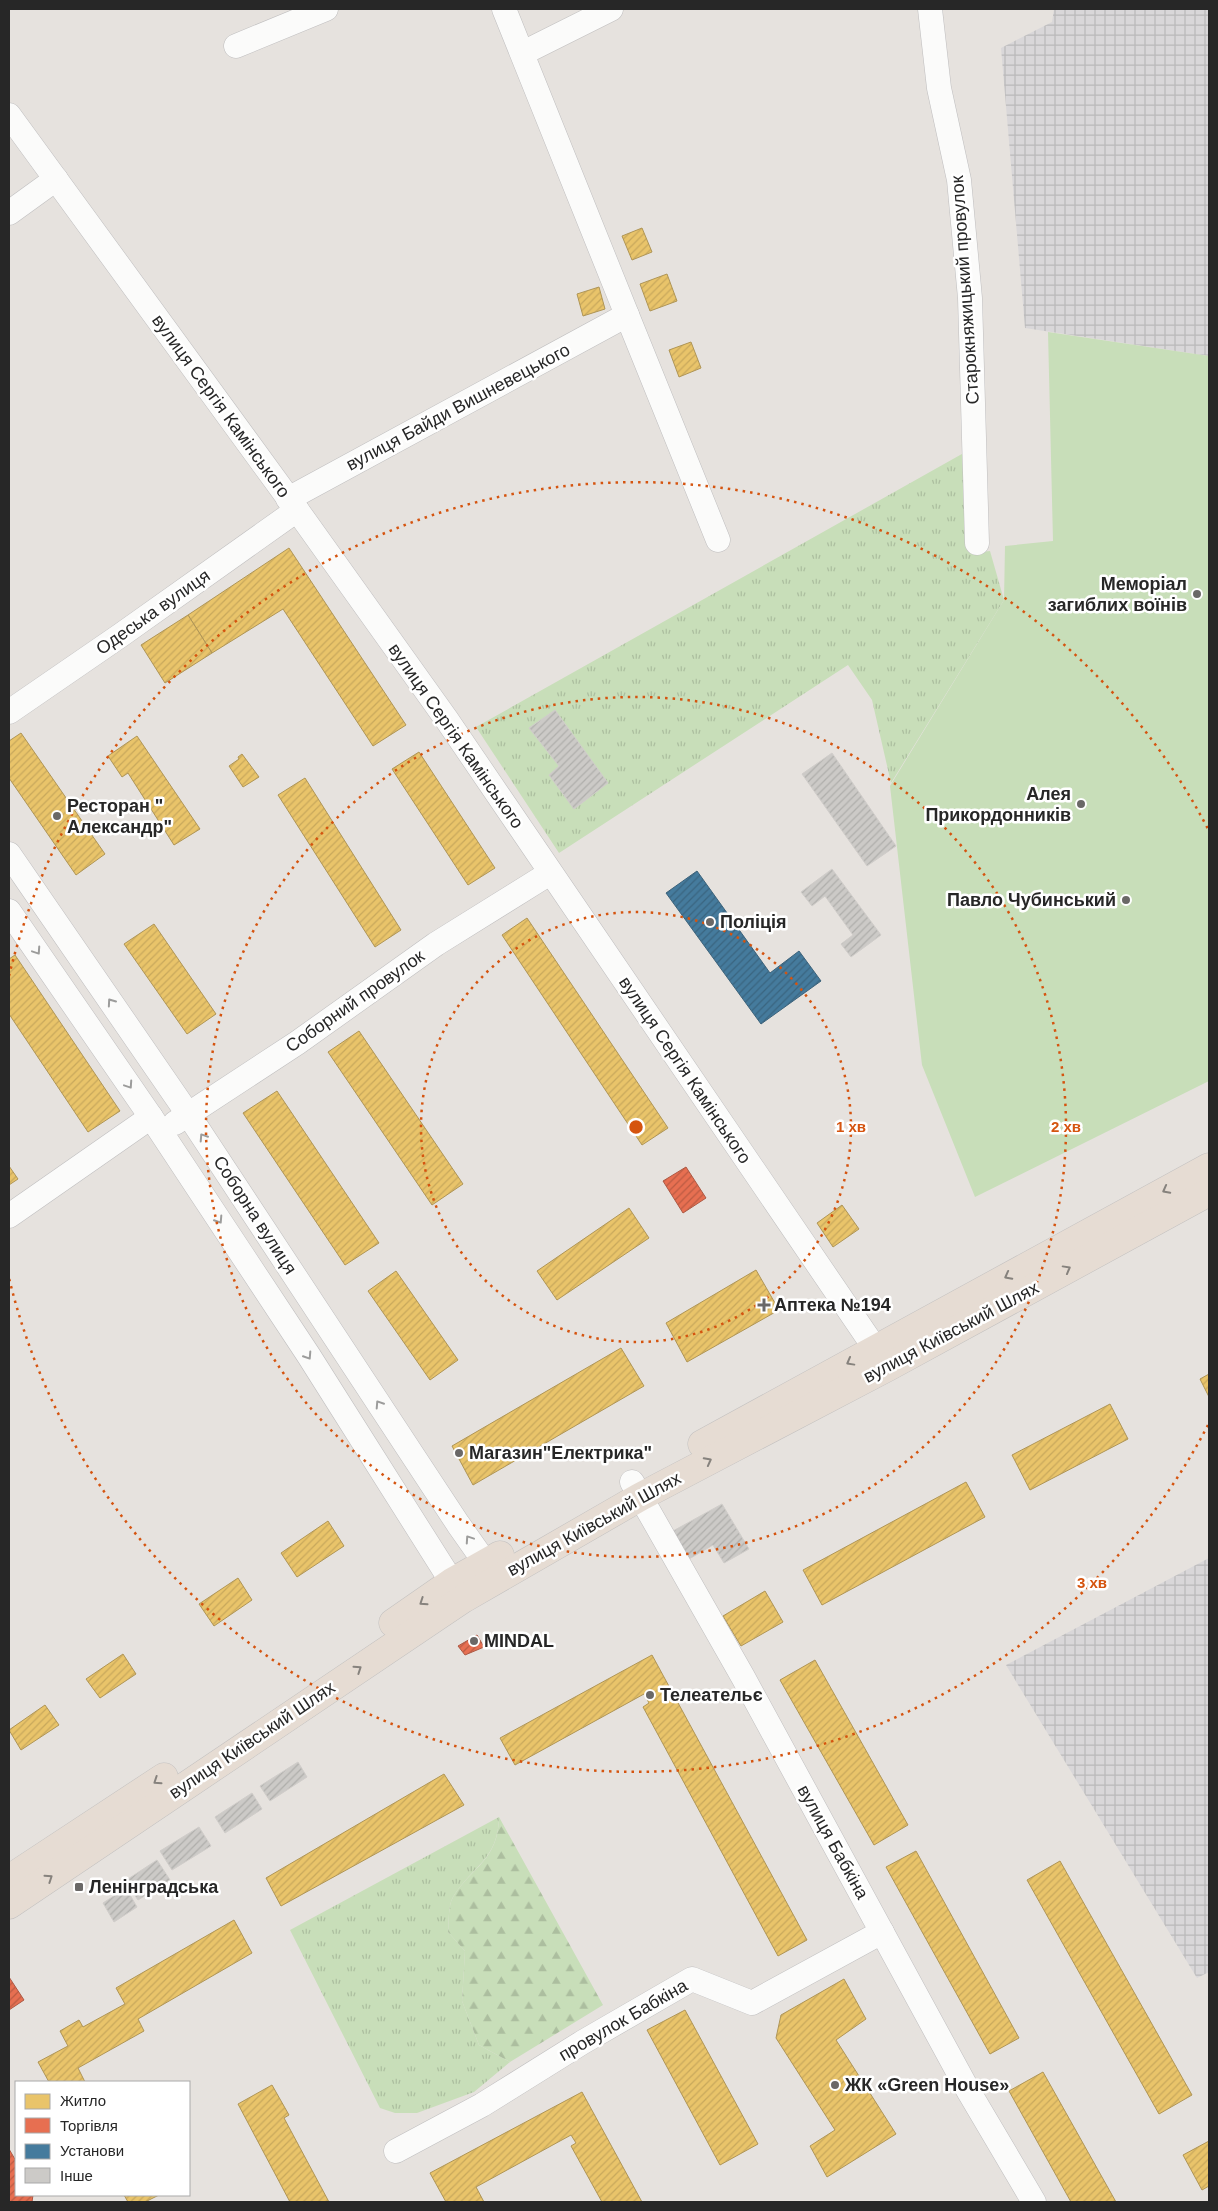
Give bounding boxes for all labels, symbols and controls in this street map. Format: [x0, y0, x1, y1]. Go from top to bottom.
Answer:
street label: Старокняжицький провулок [947, 175, 983, 405]
street label: вулиця Сергія Камінського [148, 311, 294, 501]
street label: вулиця Байди Вишневецького [343, 339, 573, 475]
street label: Одеська вулиця [92, 565, 214, 659]
place label: Меморіал загиблих воїнів [1048, 574, 1187, 615]
marker: Меморіал загиблих воїнів [1191, 588, 1203, 600]
street label: вулиця Сергія Камінського [384, 640, 528, 832]
place label: Алея Прикордонників [925, 784, 1071, 825]
place label: Ресторан " Александр" [67, 796, 172, 837]
marker: Алея Прикордонників [1075, 798, 1087, 810]
marker: Ресторан " Александр" [51, 810, 63, 822]
place label: Павло Чубинський [947, 890, 1116, 910]
marker: Павло Чубинський [1120, 894, 1132, 906]
place label: Поліція [720, 912, 787, 932]
marker: Поліція [704, 916, 716, 928]
one-way arrow [31, 945, 40, 955]
street label: Соборний провулок [282, 946, 428, 1056]
street label: вулиця Сергія Камінського [615, 973, 755, 1167]
one-way arrow [108, 999, 117, 1008]
one-way arrow [123, 1079, 132, 1088]
centre of rings [627, 1118, 645, 1136]
text: 1 хв [836, 1118, 866, 1135]
text: 2 хв [1051, 1118, 1081, 1135]
one-way arrow [200, 1133, 209, 1142]
street label: Соборна вулиця [209, 1152, 301, 1278]
one-way arrow [1163, 1184, 1172, 1194]
one-way arrow [212, 1215, 222, 1224]
one-way arrow [1062, 1265, 1071, 1275]
one-way arrow [1004, 1270, 1013, 1280]
street label: вулиця Київський Шлях [860, 1277, 1042, 1387]
place label: Аптека №194 [774, 1295, 891, 1315]
marker: Аптека №194 [758, 1299, 770, 1311]
one-way arrow [302, 1350, 311, 1359]
one-way arrow [846, 1355, 855, 1365]
one-way arrow [376, 1400, 385, 1409]
place label: Магазин"Електрика" [469, 1443, 652, 1463]
marker: Магазин"Електрика" [453, 1447, 465, 1459]
one-way arrow [703, 1457, 712, 1467]
street label: вулиця Київський Шлях [504, 1468, 684, 1580]
one-way arrow [465, 1535, 475, 1544]
text: 3 хв [1077, 1574, 1107, 1591]
one-way arrow [419, 1596, 428, 1605]
place label: MINDAL [484, 1631, 554, 1651]
marker: MINDAL [468, 1635, 480, 1647]
one-way arrow [352, 1666, 361, 1675]
street label: вулиця Київський Шлях [165, 1677, 339, 1803]
place label: Телеательє [660, 1685, 763, 1705]
marker: Телеательє [644, 1689, 656, 1701]
one-way arrow [154, 1775, 163, 1784]
street label: вулиця Бабкіна [793, 1781, 873, 1903]
one-way arrow [43, 1875, 53, 1884]
place label: Ленінградська [89, 1877, 219, 1897]
marker: Ленінградська [73, 1881, 85, 1893]
street label: провулок Бабкіна [555, 1975, 692, 2065]
place label: ЖК «Green House» [844, 2075, 1009, 2095]
marker: ЖК «Green House» [829, 2079, 841, 2091]
legend [15, 2081, 190, 2196]
text: Житло [60, 2092, 106, 2109]
text: Торгівля [60, 2117, 118, 2134]
text: Установи [60, 2142, 124, 2159]
text: Інше [60, 2167, 93, 2184]

